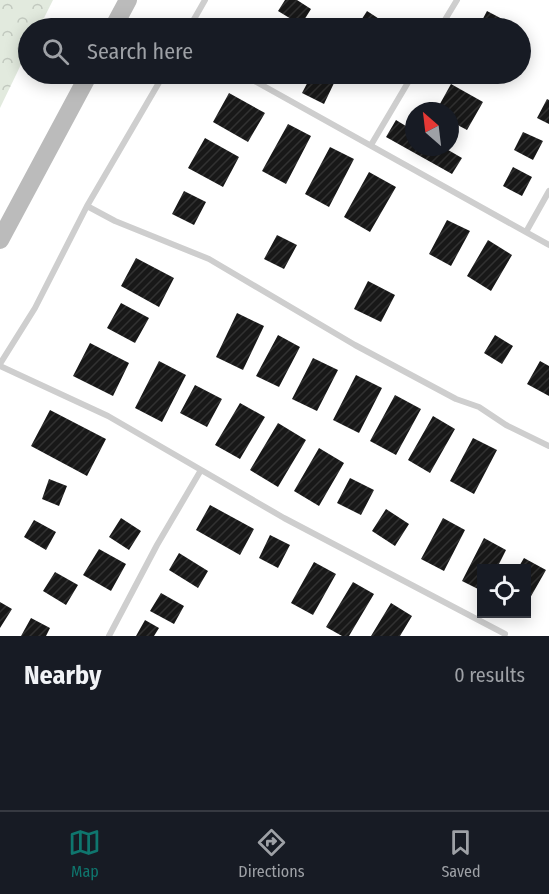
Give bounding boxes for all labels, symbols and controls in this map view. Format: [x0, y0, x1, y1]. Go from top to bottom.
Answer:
search box [18, 18, 531, 84]
icon: search [39, 35, 72, 68]
text: Search here [87, 38, 193, 65]
north arrow [405, 102, 459, 156]
map controls [477, 564, 531, 618]
button: locate [477, 564, 531, 618]
text: Nearby [24, 660, 101, 691]
text: 0 results [454, 663, 525, 687]
tab: Map [68, 826, 101, 881]
tab: Directions [238, 826, 305, 881]
tab: Saved [441, 826, 481, 881]

